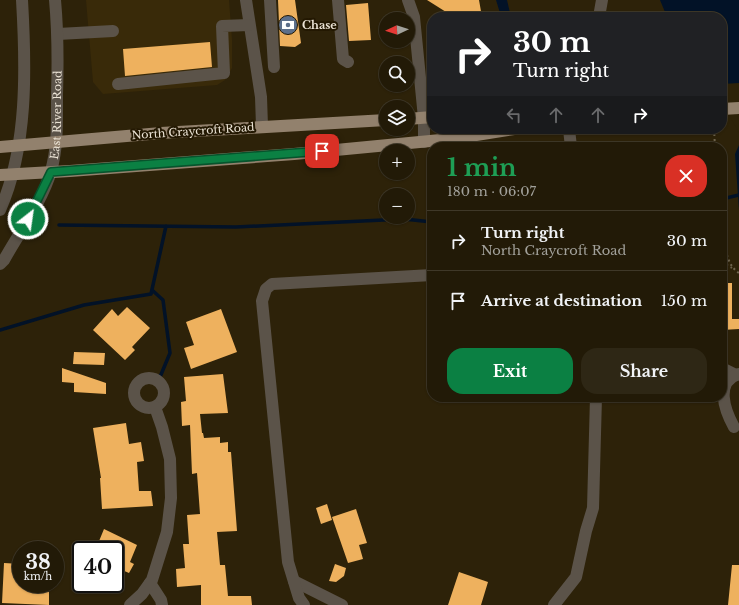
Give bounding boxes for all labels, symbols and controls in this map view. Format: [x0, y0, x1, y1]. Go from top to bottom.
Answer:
north arrow [379, 12, 415, 48]
map controls [379, 12, 415, 224]
bank icon: Chase [277, 14, 299, 36]
place label: Chase [302, 18, 337, 32]
text: 30 m [513, 25, 590, 60]
icon: right [447, 28, 499, 80]
button: search [379, 56, 415, 92]
text: Turn right [513, 60, 609, 82]
street label: East River Road [47, 70, 65, 161]
button: layers [379, 100, 415, 136]
icon: left [503, 104, 525, 126]
icon: ahead [545, 104, 567, 126]
icon: ahead [587, 104, 609, 126]
icon: right [629, 104, 651, 126]
street label: North Craycroft Road [131, 120, 255, 142]
pin [305, 134, 339, 168]
icon: arrive [311, 140, 333, 162]
button: + [379, 144, 415, 180]
text: 1 min [447, 153, 517, 182]
button: close [665, 155, 707, 197]
text: 180 m · 06:07 [447, 183, 536, 200]
button: − [379, 188, 415, 224]
position arrow [7, 198, 49, 240]
text: Turn right [481, 223, 564, 242]
icon: right [447, 230, 469, 252]
text: 30 m [667, 231, 707, 250]
text: North Craycroft Road [481, 242, 626, 259]
icon: arrive [447, 290, 469, 312]
text: Arrive at destination [481, 291, 642, 310]
text: 150 m [661, 291, 707, 310]
button: Exit [447, 348, 573, 394]
button: Share [581, 348, 707, 394]
speed limit sign: 40 [72, 541, 124, 593]
text: 38 [25, 550, 51, 574]
text: km/h [24, 570, 52, 583]

